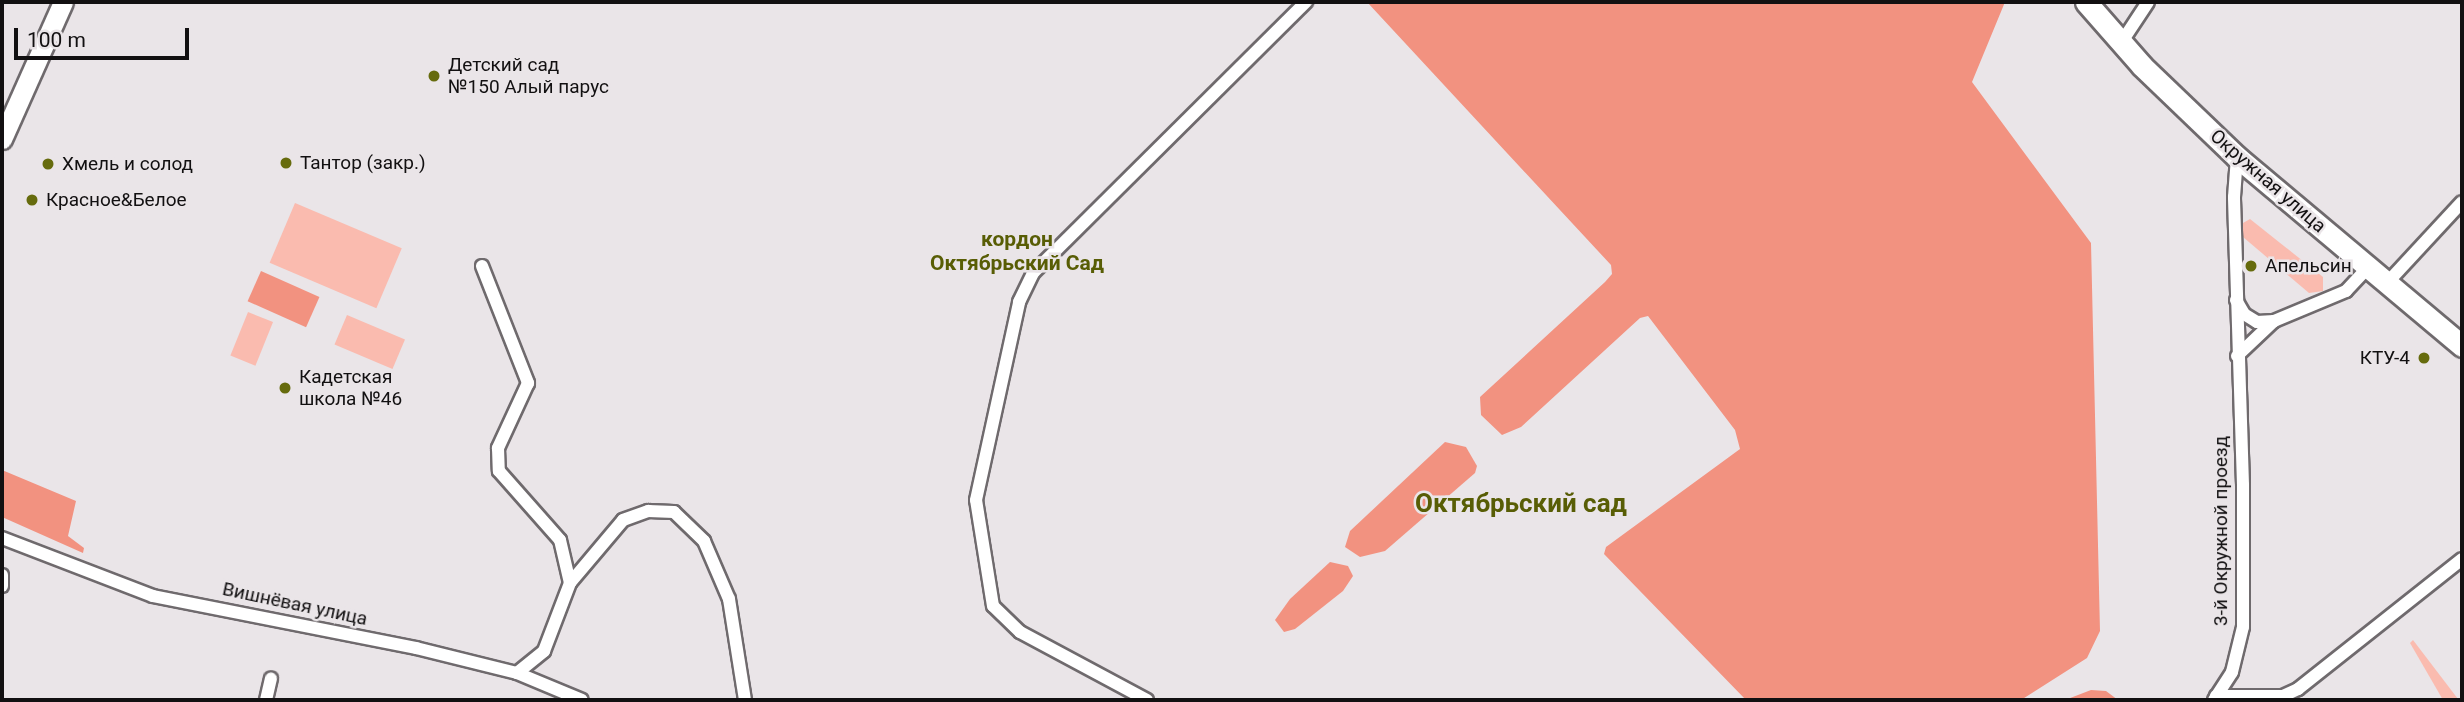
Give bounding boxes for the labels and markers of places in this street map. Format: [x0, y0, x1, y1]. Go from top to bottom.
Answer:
place label: Детский сад №150 Алый парус [448, 54, 609, 98]
marker: Детский сад №150 Алый парус [426, 68, 442, 84]
place label: Тантор (закр.) [300, 152, 426, 174]
place label: Хмель и солод [62, 153, 193, 175]
marker: Тантор (закр.) [278, 155, 294, 171]
marker: Хмель и солод [40, 156, 56, 172]
place label: Красное&Белое [46, 189, 187, 211]
marker: Красное&Белое [24, 192, 40, 208]
place label: Апельсин [2265, 255, 2352, 277]
marker: Апельсин [2243, 258, 2259, 274]
place label: КТУ-4 [2360, 347, 2410, 369]
marker: КТУ-4 [2416, 350, 2432, 366]
place label: Кадетская школа №46 [299, 366, 402, 410]
marker: Кадетская школа №46 [277, 380, 293, 396]

